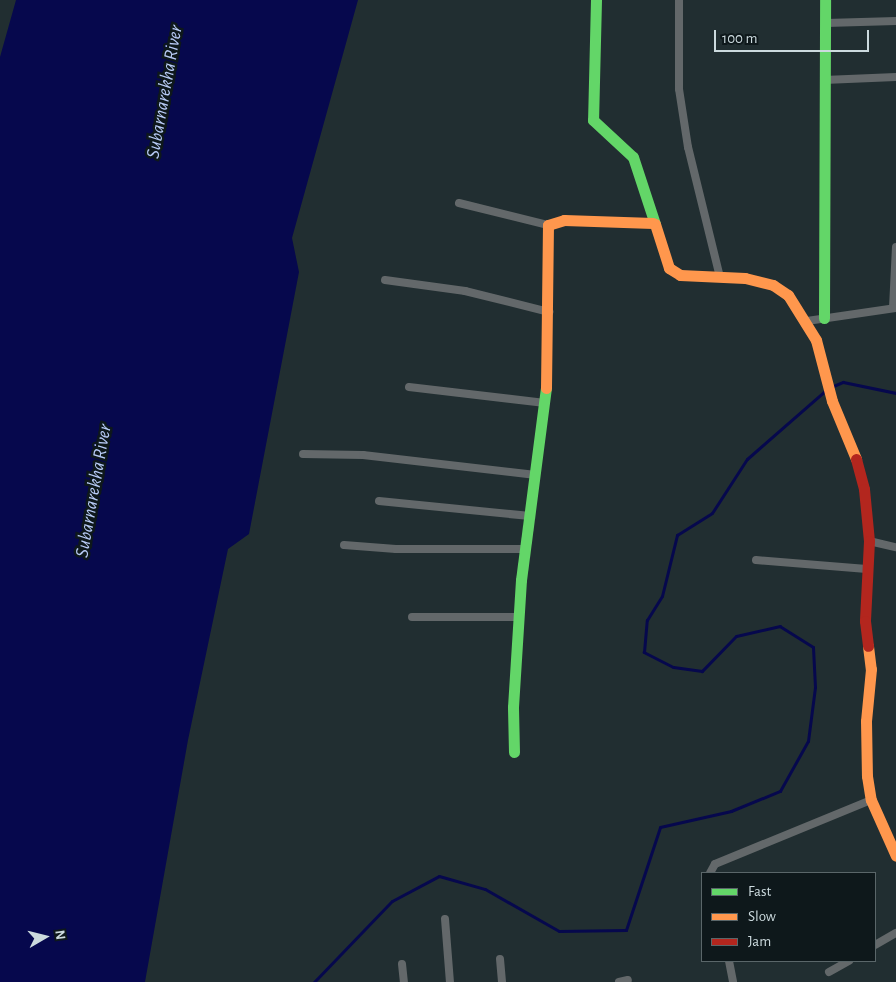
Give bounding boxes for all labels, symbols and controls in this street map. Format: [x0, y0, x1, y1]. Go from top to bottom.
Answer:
scale bar [716, 20, 871, 52]
water label: Subarnarekha River [142, 24, 188, 160]
text: 100 m [722, 31, 757, 46]
water label: Subarnarekha River [71, 423, 117, 559]
legend [701, 872, 876, 962]
text: Fast [748, 884, 771, 899]
text: Slow [748, 909, 776, 924]
north arrow [20, 912, 70, 962]
text: N [52, 929, 67, 941]
text: Jam [748, 934, 771, 949]

